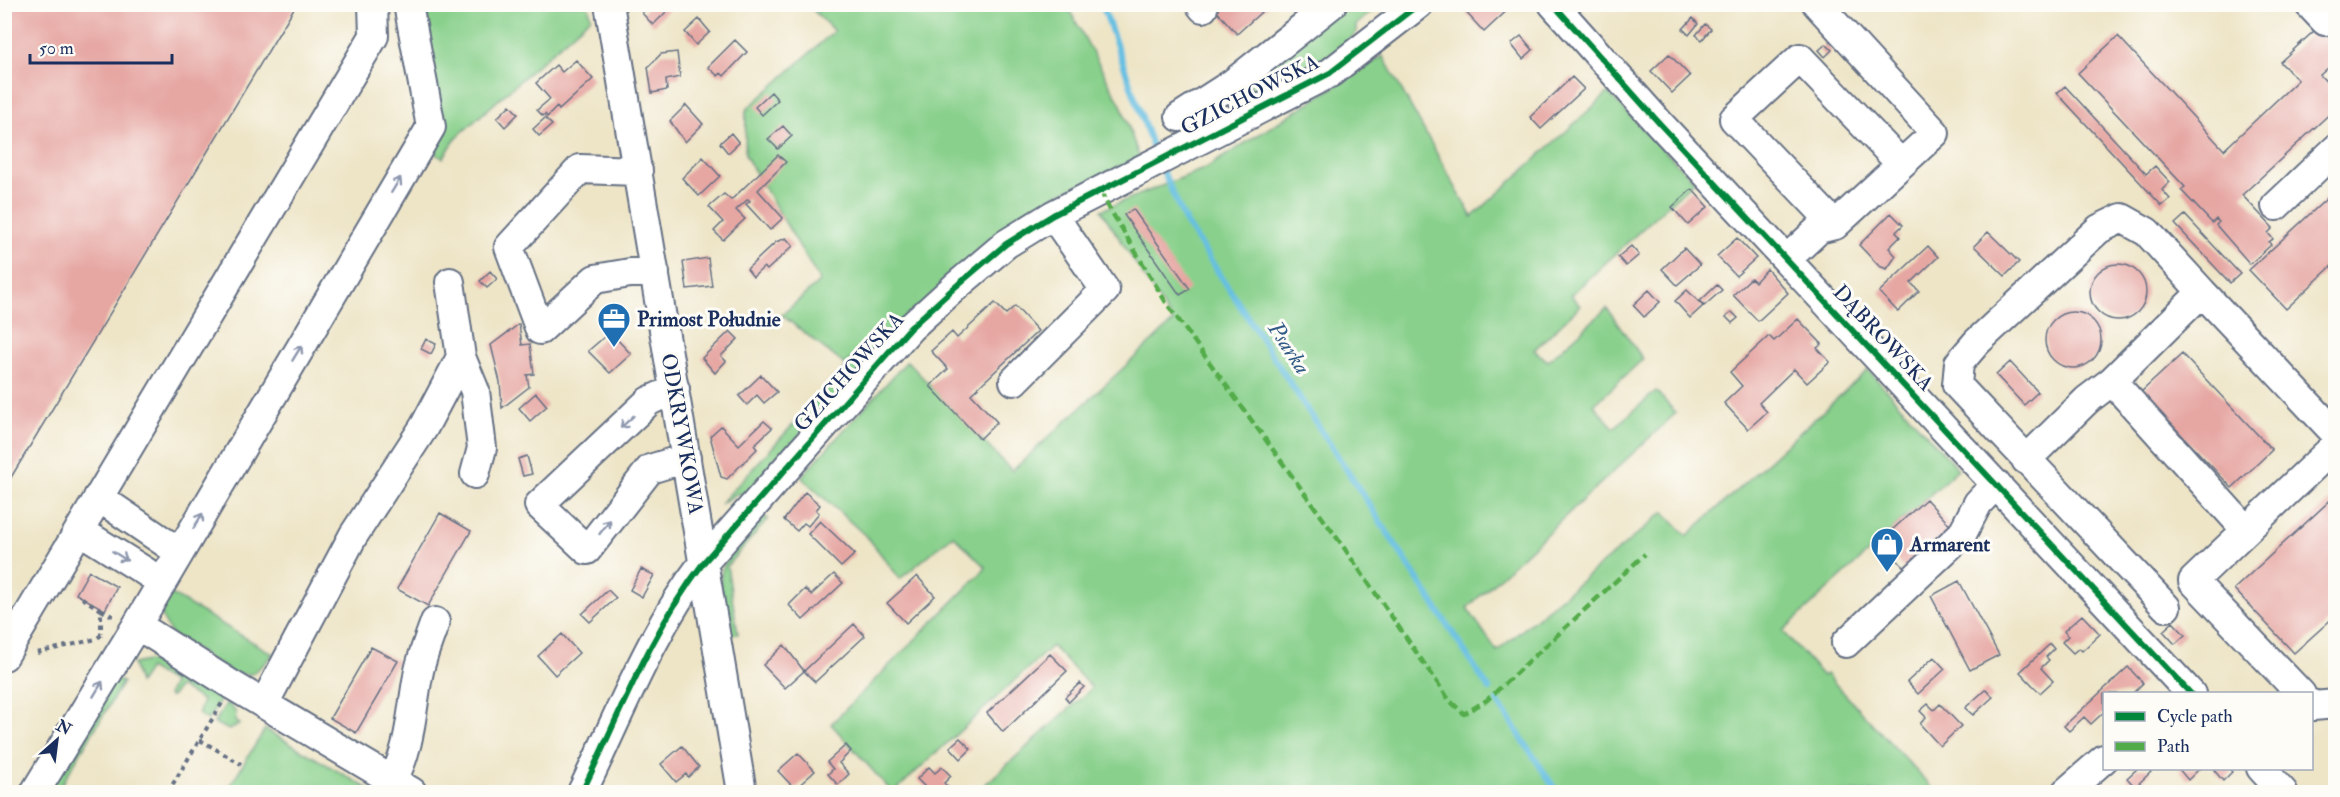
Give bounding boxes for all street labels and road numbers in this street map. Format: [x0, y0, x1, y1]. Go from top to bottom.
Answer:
street label: GZICHOWSKA [1176, 49, 1324, 141]
street label: DĄBROWSKA [1827, 279, 1939, 397]
street label: GZICHOWSKA [788, 307, 910, 437]
street label: ODKRYWKOWA [655, 351, 709, 517]

